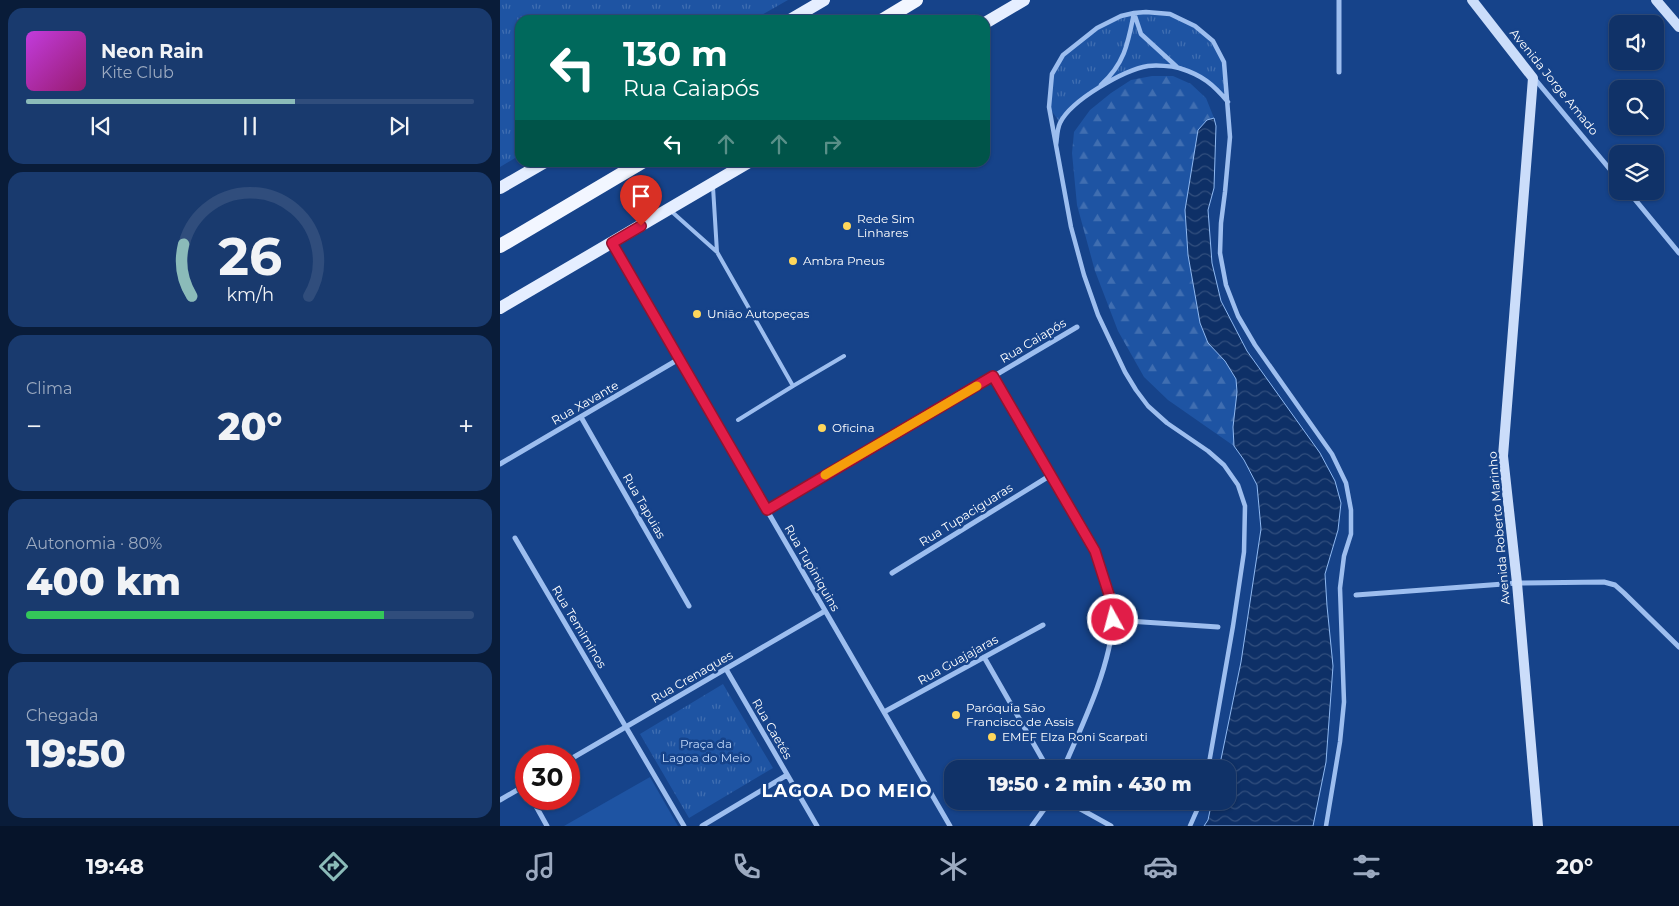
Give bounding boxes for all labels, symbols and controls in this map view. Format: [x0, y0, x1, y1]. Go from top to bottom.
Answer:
map controls [1609, 15, 1664, 200]
button: sound [1609, 15, 1664, 70]
street label: Avenida Jorge Amado [1507, 25, 1602, 138]
text: 130 m [623, 32, 728, 75]
icon: left [540, 35, 605, 100]
text: Neon Rain [101, 40, 204, 63]
text: Kite Club [101, 63, 174, 82]
text: Rua Caiapós [623, 75, 759, 102]
button: search [1609, 80, 1664, 135]
icon: previous [87, 112, 115, 140]
icon: pause [236, 112, 264, 140]
icon: next [385, 112, 413, 140]
icon: left [659, 130, 687, 158]
icon: ahead [712, 130, 740, 158]
icon: ahead [765, 130, 793, 158]
icon: right [818, 130, 846, 158]
button: layers [1609, 145, 1664, 200]
pin [620, 175, 662, 226]
icon: arrive [627, 182, 655, 210]
place label: Rede Sim Linhares [857, 211, 915, 240]
marker: Rede Sim Linhares [841, 220, 853, 232]
text: 26 [218, 225, 282, 288]
place label: Ambra Pneus [803, 253, 885, 268]
marker: Ambra Pneus [787, 255, 799, 267]
text: km/h [226, 284, 274, 305]
place label: União Autopeças [707, 306, 810, 321]
marker: União Autopeças [691, 308, 703, 320]
street label: Rua Caiapós [997, 315, 1069, 366]
street label: Rua Xavante [549, 377, 621, 428]
text: Clima [26, 379, 72, 398]
text: 20° [218, 403, 282, 450]
text: − [26, 409, 42, 443]
text: + [458, 409, 474, 443]
place label: Oficina [832, 420, 875, 435]
marker: Oficina [816, 422, 828, 434]
street label: Avenida Roberto Marinho [1484, 451, 1513, 605]
street label: Rua Tapuias [620, 470, 669, 541]
street label: Rua Tupaciguaras [916, 480, 1015, 549]
street label: Rua Tupiniquins [781, 522, 843, 614]
text: Autonomia · 80% [26, 534, 162, 553]
text: 400 km [26, 558, 181, 605]
street label: Rua Temiminos [549, 583, 610, 671]
position arrow [1086, 593, 1138, 645]
street label: Rua Guajajaras [915, 631, 1001, 688]
street label: Rua Crenaques [648, 647, 735, 706]
street label: Rua Caetés [749, 696, 796, 762]
place label: Paróquia São Francisco de Assis [966, 700, 1074, 729]
text: Chegada [26, 706, 99, 725]
marker: Paróquia São Francisco de Assis [950, 709, 962, 721]
place label: EMEF Elza Roni Scarpati [1002, 729, 1148, 744]
text: 19:50 [26, 730, 126, 777]
marker: EMEF Elza Roni Scarpati [986, 731, 998, 743]
park label: Praça da Lagoa do Meio [662, 736, 750, 765]
speed limit sign: 30 [515, 745, 580, 810]
text: 19:50 · 2 min · 430 m [988, 773, 1192, 796]
district label: LAGOA DO MEIO [762, 780, 932, 802]
icon: directions [316, 849, 351, 884]
icon: music [523, 849, 558, 884]
icon: phone [729, 849, 764, 884]
icon: climate [936, 849, 971, 884]
icon: car [1143, 849, 1178, 884]
icon: filters [1349, 849, 1384, 884]
text: 19:48 [86, 853, 144, 880]
text: 20° [1556, 853, 1593, 880]

